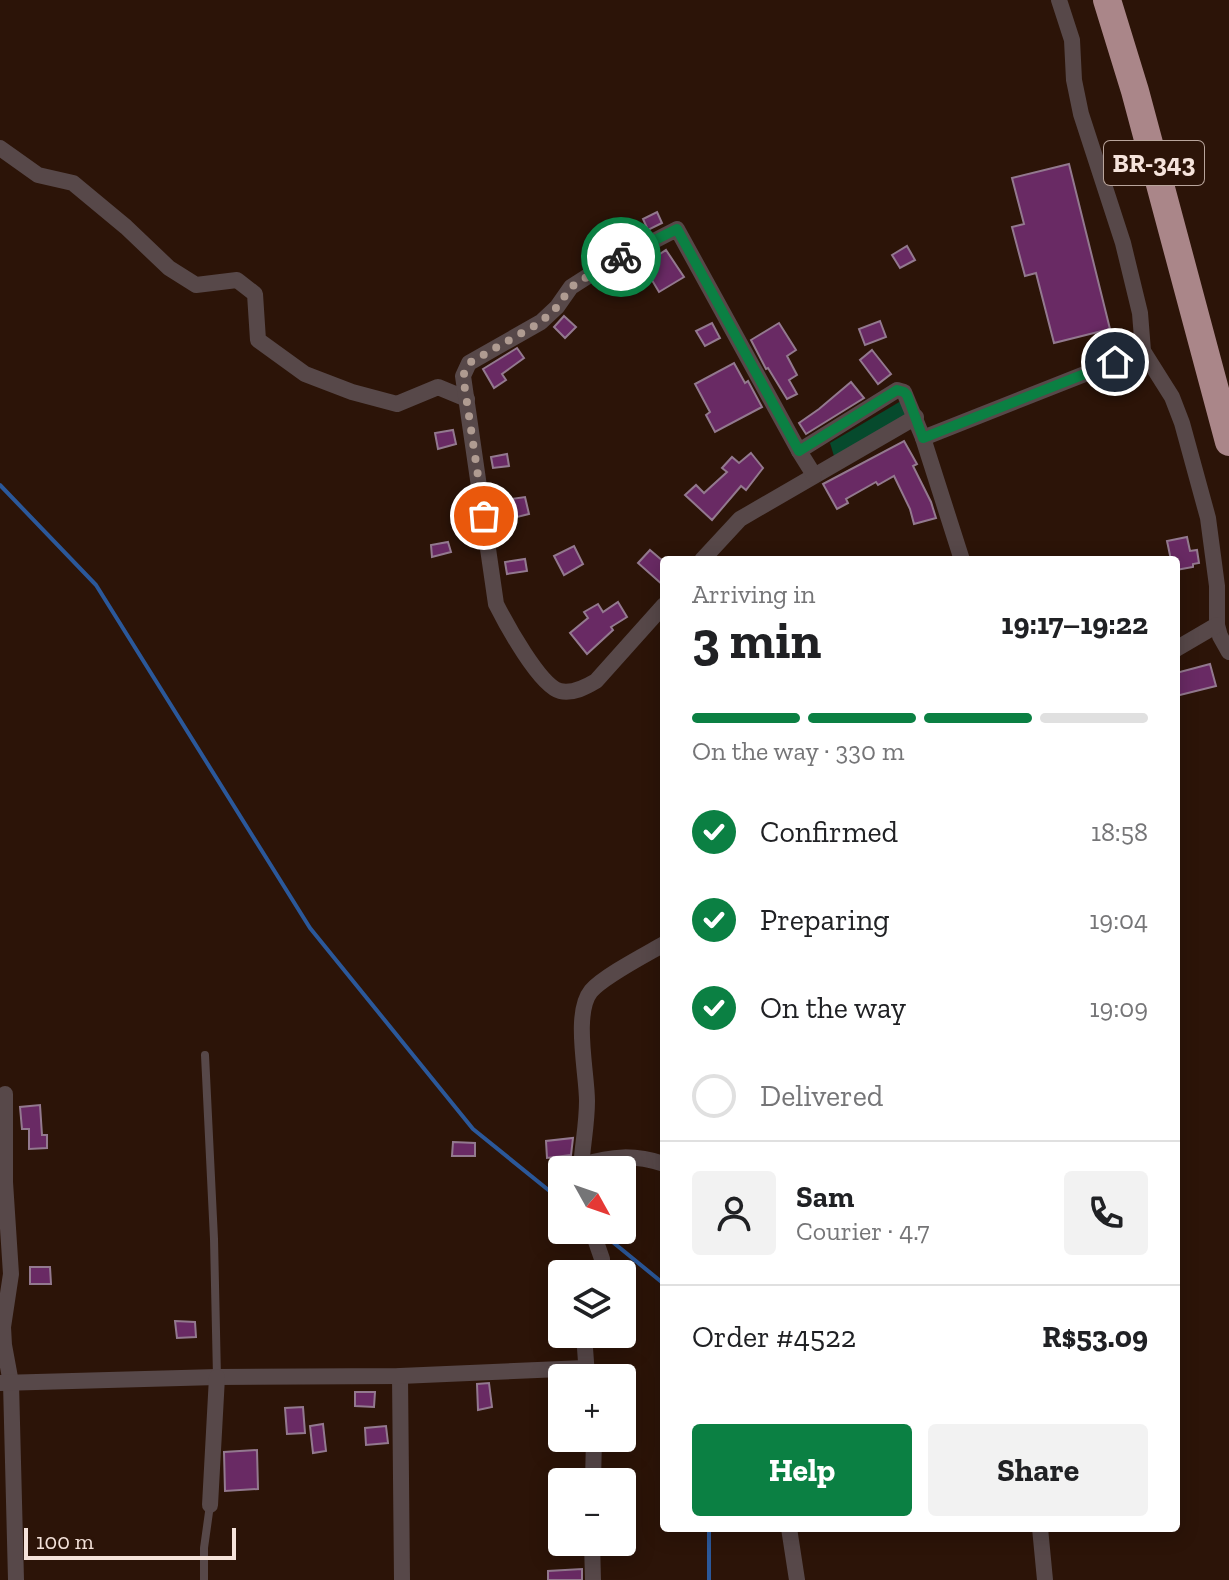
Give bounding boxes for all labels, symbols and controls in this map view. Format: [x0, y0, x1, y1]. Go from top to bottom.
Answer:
road number: BR-343 [1104, 141, 1204, 185]
courier [581, 217, 661, 297]
icon: bike [599, 235, 643, 279]
pin [1081, 328, 1149, 396]
icon: home [1093, 340, 1137, 384]
pin [450, 482, 518, 550]
icon: bag [462, 494, 506, 538]
text: Arriving in [692, 578, 815, 610]
text: 19:17–19:22 [1001, 606, 1148, 642]
text: 3 min [692, 609, 821, 671]
text: On the way · 330 m [692, 735, 904, 767]
icon: check [692, 810, 736, 854]
text: Confirmed [760, 814, 898, 850]
text: 18:58 [1091, 816, 1148, 848]
icon: check [692, 898, 736, 942]
text: Preparing [760, 902, 890, 938]
text: 19:04 [1089, 904, 1148, 936]
icon: check [692, 986, 736, 1030]
text: On the way [760, 990, 906, 1026]
text: 19:09 [1090, 992, 1148, 1024]
text: Delivered [760, 1078, 883, 1114]
north arrow [548, 1156, 636, 1244]
map controls [548, 1156, 636, 1556]
button: person [692, 1171, 776, 1255]
button: phone [1064, 1171, 1148, 1255]
text: Sam [796, 1179, 854, 1215]
text: Courier · 4.7 [796, 1215, 930, 1247]
button: layers [548, 1260, 636, 1348]
text: Order #4522 [692, 1319, 856, 1355]
text: R$53.09 [1042, 1319, 1148, 1355]
button: + [548, 1364, 636, 1452]
button: Help [692, 1424, 912, 1516]
button: Share [928, 1424, 1148, 1516]
button: − [548, 1468, 636, 1556]
scale bar [24, 1524, 236, 1560]
text: 100 m [36, 1528, 94, 1555]

